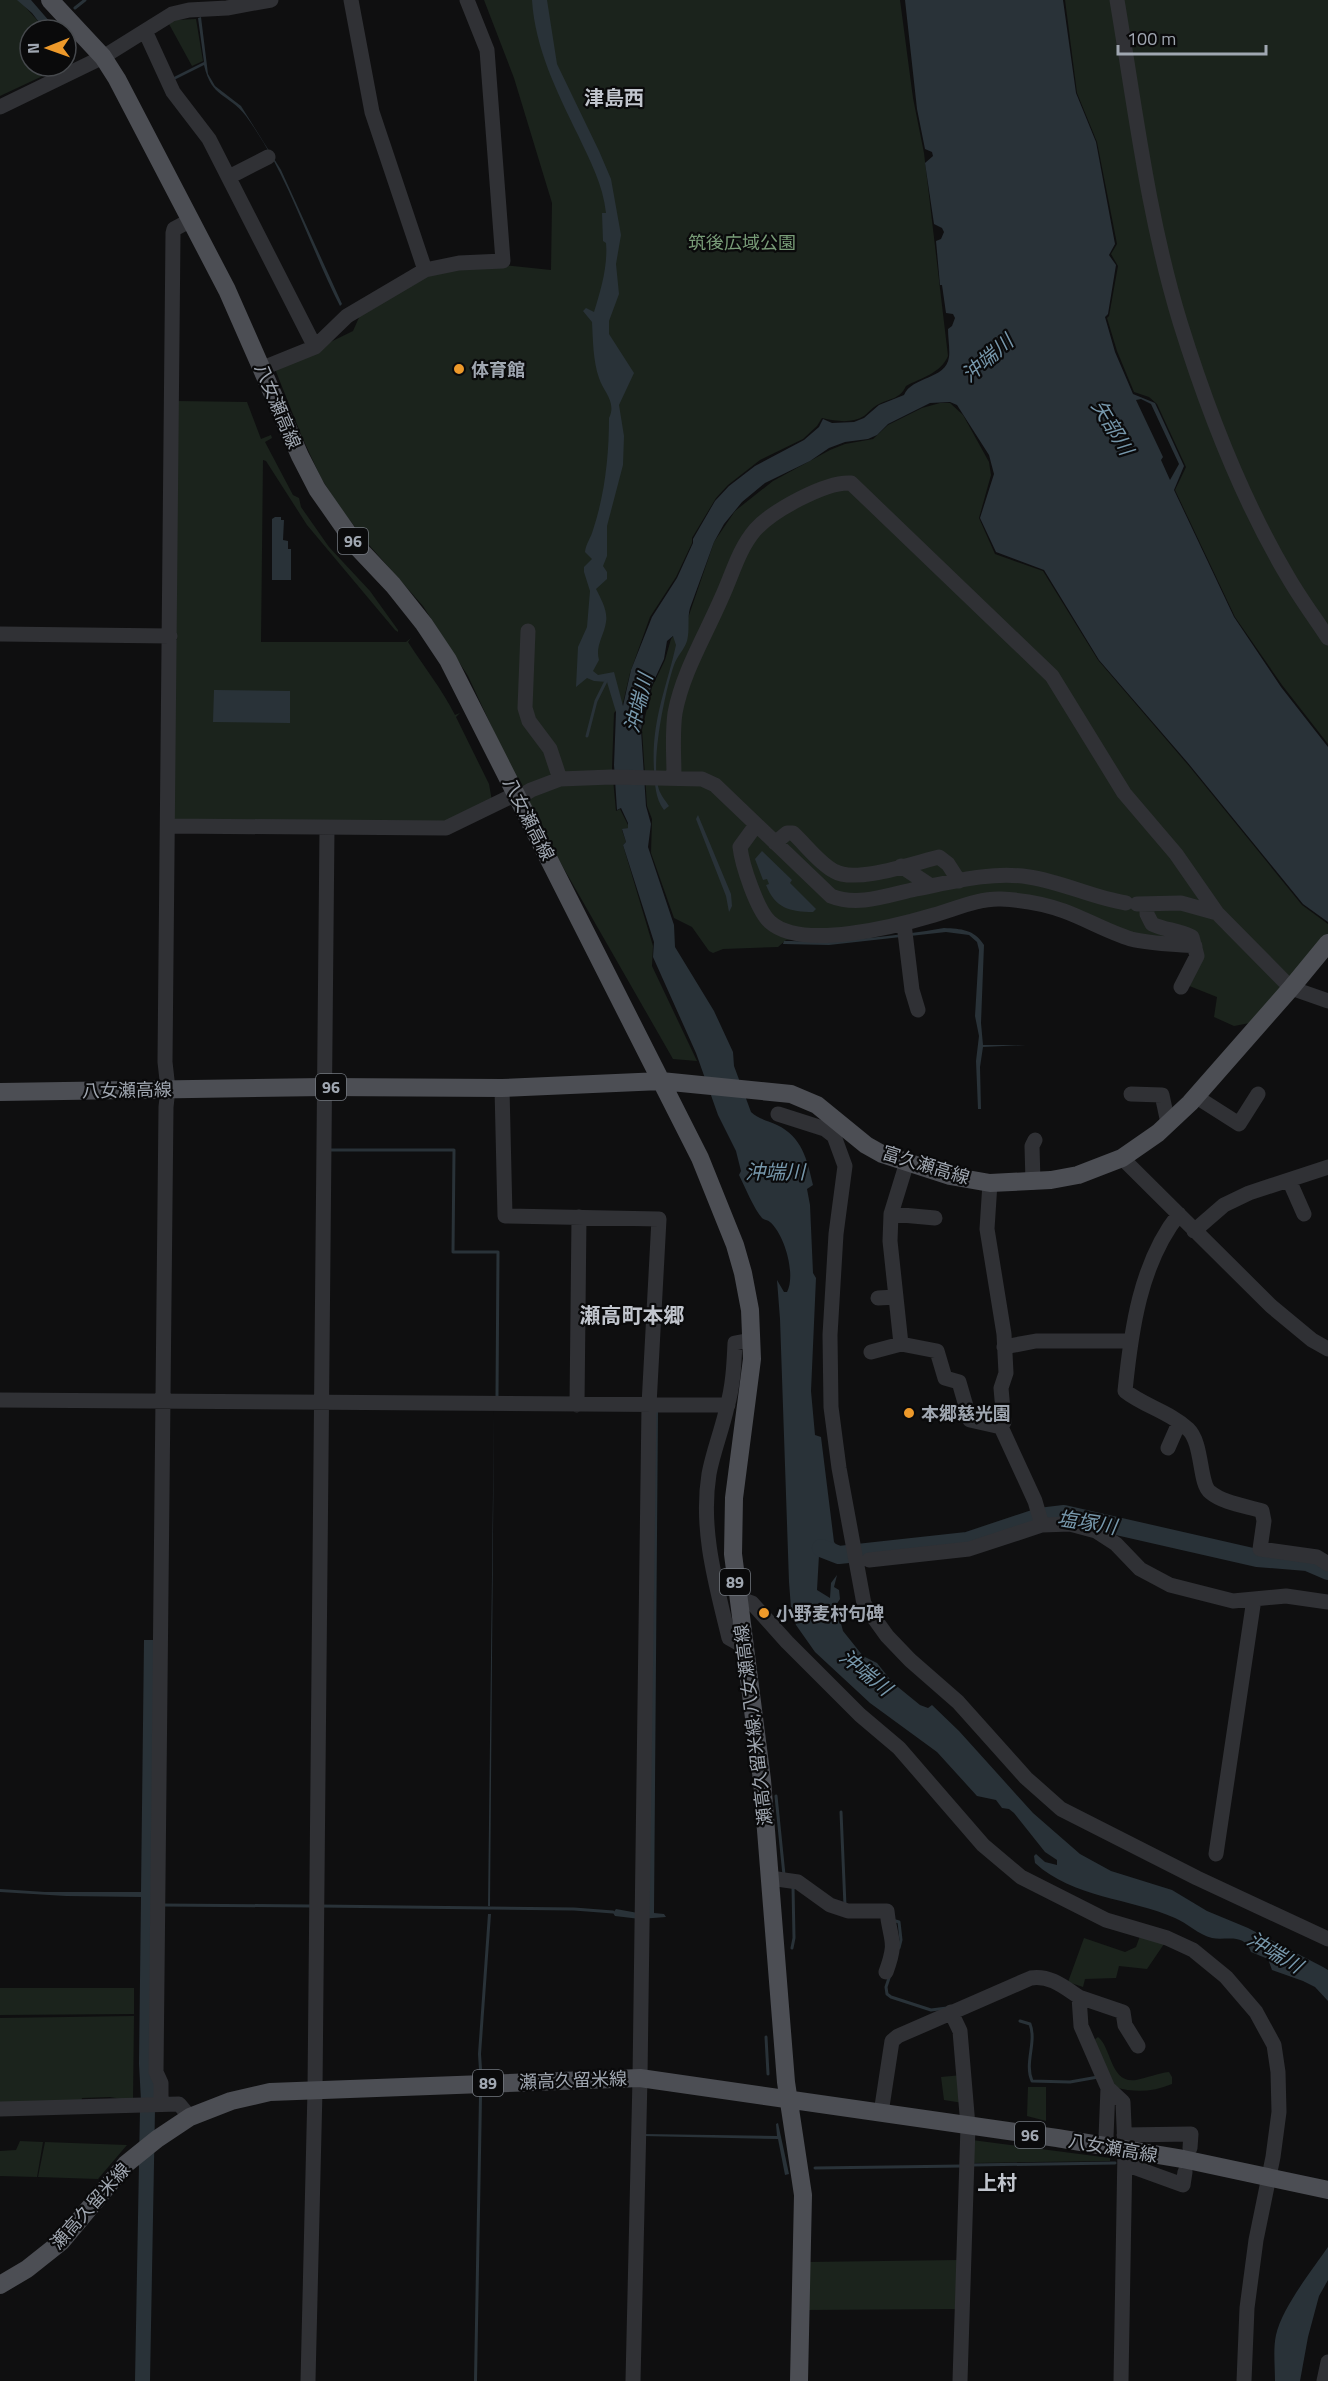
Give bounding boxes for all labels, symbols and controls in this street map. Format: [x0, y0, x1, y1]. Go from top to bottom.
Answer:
north arrow [18, 18, 78, 78]
scale bar [1118, 18, 1266, 56]
text: 100 m [1127, 25, 1176, 52]
text: N [21, 43, 45, 54]
district label: 津島西 [584, 82, 644, 113]
park label: 筑後広域公園 [688, 229, 796, 256]
water label: 沖端川 [954, 325, 1021, 389]
place label: 体育館 [471, 356, 525, 383]
street label: 八女瀬高線 [248, 359, 308, 453]
marker: 体育館 [452, 362, 466, 376]
water label: 矢部川 [1084, 393, 1143, 462]
road number: 96 [338, 528, 368, 554]
water label: 沖端川 [616, 668, 661, 736]
street label: 八女瀬高線 [497, 773, 561, 865]
road number: 96 [316, 1074, 346, 1100]
street label: 八女瀬高線 [82, 1076, 172, 1104]
street label: 富久瀬高線 [879, 1139, 973, 1191]
water label: 沖端川 [745, 1156, 807, 1187]
district label: 瀬高町本郷 [580, 1299, 685, 1331]
place label: 本郷慈光園 [921, 1400, 1011, 1427]
marker: 本郷慈光園 [902, 1406, 916, 1420]
water label: 塩塚川 [1055, 1502, 1121, 1542]
road number: 89 [720, 1569, 750, 1595]
place label: 小野麦村句碑 [776, 1600, 884, 1627]
marker: 小野麦村句碑 [757, 1606, 771, 1620]
street label: 瀬高久留米線;八女瀬高線 [727, 1623, 779, 1827]
water label: 沖端川 [833, 1641, 901, 1704]
water label: 沖端川 [1241, 1923, 1310, 1982]
street label: 瀬高久留米線 [519, 2065, 627, 2095]
road number: 89 [473, 2070, 503, 2096]
road number: 96 [1015, 2122, 1045, 2148]
street label: 八女瀬高線 [1066, 2127, 1160, 2169]
street label: 瀬高久留米線 [44, 2157, 136, 2255]
district label: 上村 [977, 2167, 1017, 2198]

